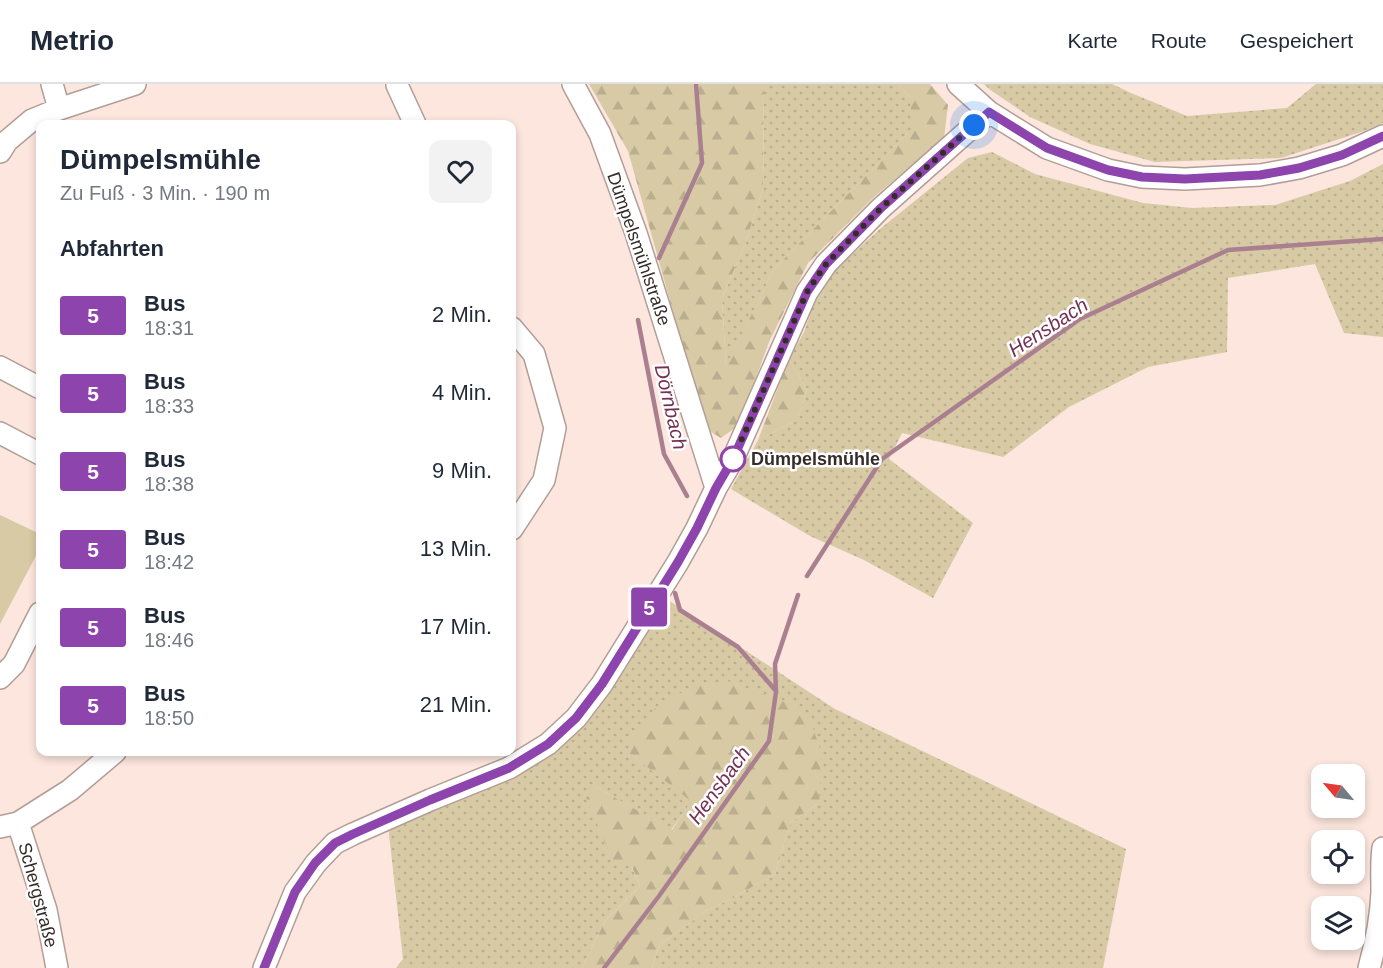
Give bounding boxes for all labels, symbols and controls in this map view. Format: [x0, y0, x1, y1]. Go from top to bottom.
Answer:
text: Metrio [30, 25, 114, 56]
text: Karte [1068, 29, 1118, 52]
text: Route [1151, 29, 1207, 52]
text: Gespeichert [1240, 29, 1353, 52]
your location [959, 110, 989, 140]
button: heart [429, 140, 492, 203]
text: Dümpelsmühle [60, 144, 261, 175]
street label: Dümpelsmühlstraße [603, 170, 675, 328]
text: Zu Fuß · 3 Min. · 190 m [60, 182, 270, 204]
text: Abfahrten [60, 236, 164, 261]
text: Bus [144, 291, 186, 316]
water label: Hensbach [1004, 293, 1092, 361]
text: 2 Min. [432, 302, 492, 327]
text: 5 [87, 304, 99, 327]
text: 18:31 [144, 317, 194, 339]
water label: Dörnbach [651, 362, 691, 452]
text: Bus [144, 369, 186, 394]
text: 4 Min. [432, 380, 492, 405]
text: 5 [87, 382, 99, 405]
text: 18:33 [144, 395, 194, 417]
marker: Dümpelsmühle [720, 446, 746, 472]
text: Bus [144, 447, 186, 472]
place label: Dümpelsmühle [751, 449, 880, 469]
text: 9 Min. [432, 458, 492, 483]
text: 5 [87, 460, 99, 483]
text: 18:38 [144, 473, 194, 495]
text: Bus [144, 525, 186, 550]
text: 13 Min. [420, 536, 492, 561]
text: 5 [87, 538, 99, 561]
text: 18:42 [144, 551, 194, 573]
line badge: 5 [630, 588, 668, 626]
text: 5 [643, 596, 655, 619]
text: Bus [144, 603, 186, 628]
text: 17 Min. [420, 614, 492, 639]
text: 5 [87, 616, 99, 639]
text: 18:46 [144, 629, 194, 651]
text: Bus [144, 681, 186, 706]
text: 21 Min. [420, 692, 492, 717]
text: 5 [87, 694, 99, 717]
text: 18:50 [144, 707, 194, 729]
water label: Hensbach [684, 742, 754, 828]
north arrow [1311, 764, 1365, 818]
map controls [1311, 764, 1365, 950]
button: locate [1311, 830, 1365, 884]
street label: Schergstraße [14, 840, 62, 950]
button: layers [1311, 896, 1365, 950]

